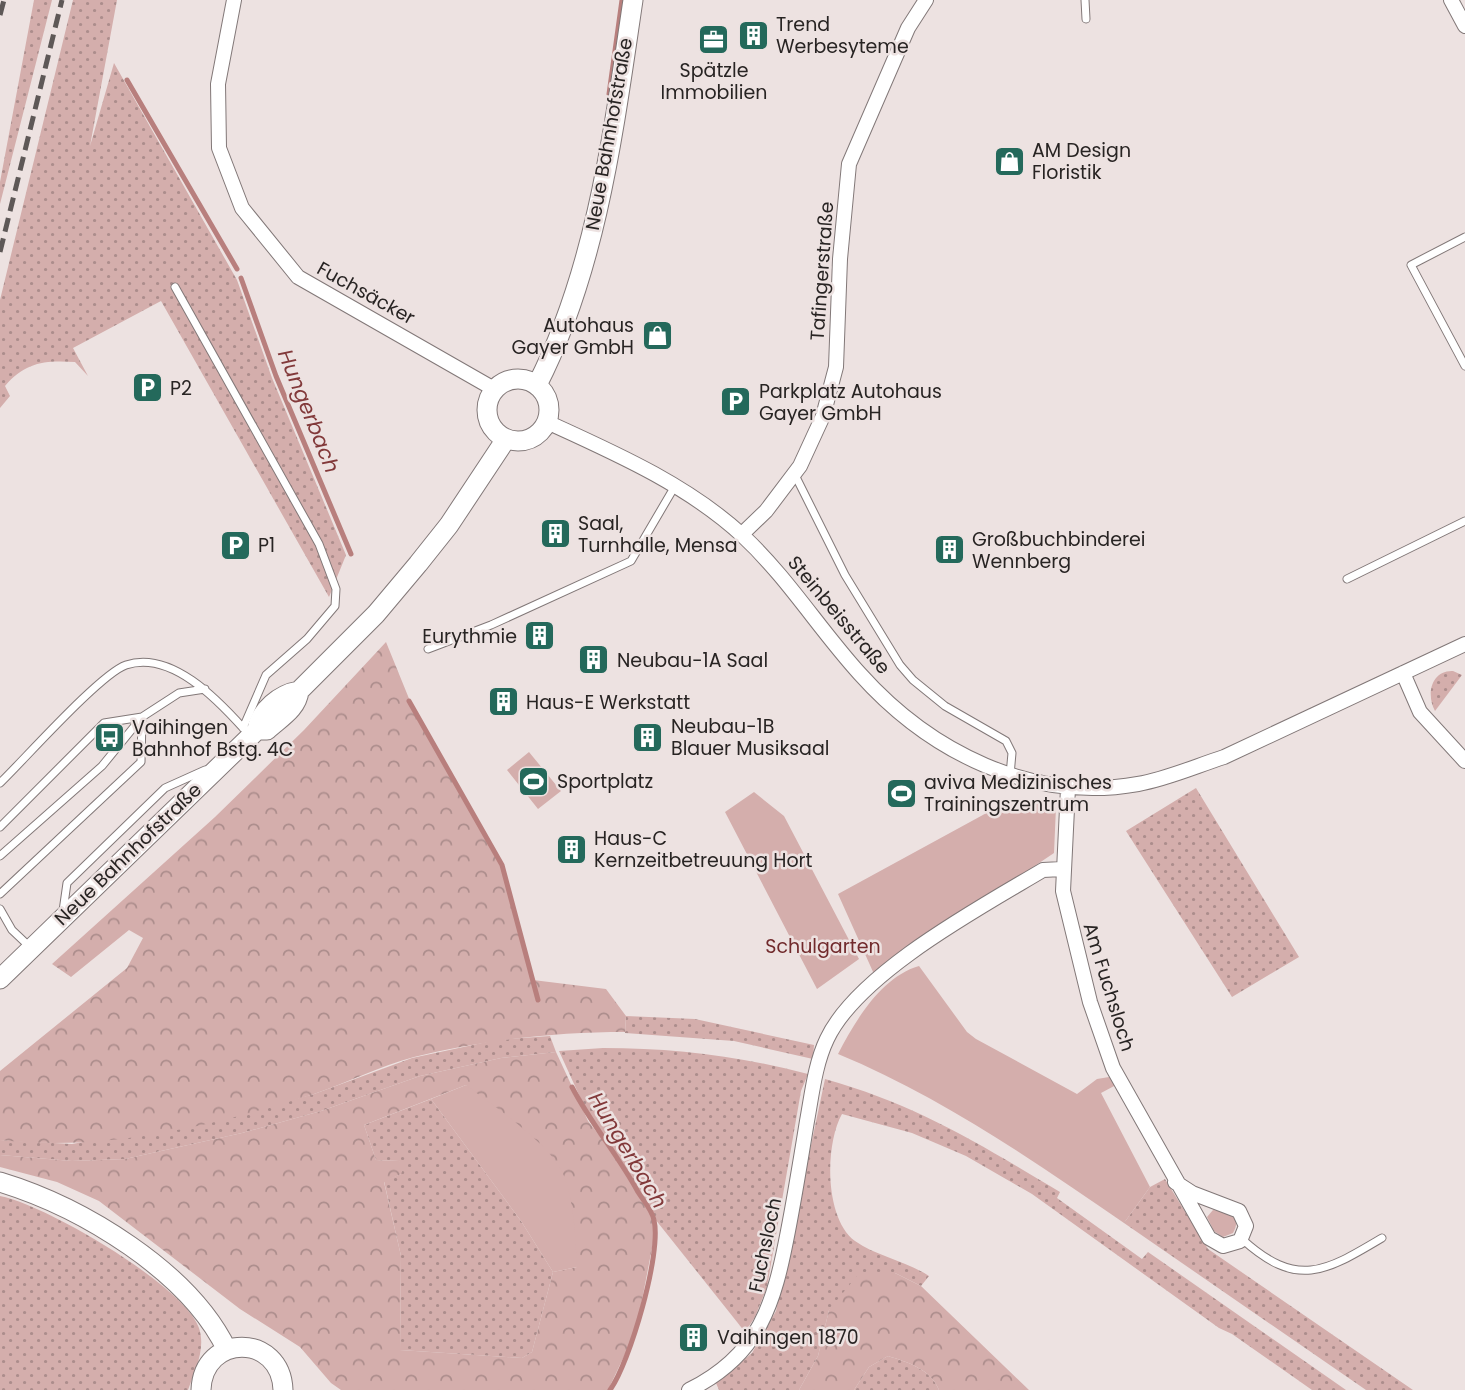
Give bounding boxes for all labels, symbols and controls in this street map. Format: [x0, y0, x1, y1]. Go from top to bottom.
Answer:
place label: Trend Werbesyteme [776, 11, 909, 60]
building icon: Trend Werbesyteme [736, 18, 770, 52]
office icon: Spätzle Immobilien [697, 22, 731, 56]
street label: Neue Bahnhofstraße [579, 36, 639, 232]
place label: Spätzle Immobilien [661, 57, 767, 106]
place label: AM Design Floristik [1032, 137, 1131, 186]
shop icon: AM Design Floristik [992, 144, 1026, 178]
street label: Tafingerstraße [804, 201, 840, 341]
street label: Fuchsäcker [312, 255, 420, 331]
place label: Autohaus Gayer GmbH [511, 312, 634, 361]
shop icon: Autohaus Gayer GmbH [640, 319, 674, 353]
water label: Hungerbach [271, 345, 347, 477]
parking icon: P2 [130, 371, 164, 405]
place label: P2 [170, 375, 192, 402]
place label: Parkplatz Autohaus Gayer GmbH [759, 378, 942, 427]
parking icon: Parkplatz Autohaus Gayer GmbH [719, 385, 753, 419]
place label: Saal, Turnhalle, Mensa [578, 510, 738, 559]
building icon: Saal, Turnhalle, Mensa [538, 517, 572, 551]
place label: Großbuchbinderei Wennberg [972, 526, 1146, 575]
parking icon: P1 [218, 528, 252, 562]
place label: P1 [258, 532, 275, 559]
building icon: Großbuchbinderei Wennberg [932, 533, 966, 567]
street label: Steinbeisstraße [781, 550, 897, 680]
building icon: Eurythmie [523, 619, 557, 653]
place label: Eurythmie [422, 623, 517, 650]
building icon: Neubau-1A Saal [577, 643, 611, 677]
place label: Neubau-1A Saal [617, 647, 768, 674]
building icon: Haus-E Werkstatt [486, 685, 520, 719]
place label: Haus-E Werkstatt [526, 689, 690, 716]
place label: Neubau-1B Blauer Musiksaal [671, 713, 829, 762]
place label: Vaihingen Bahnhof Bstg. 4C [132, 714, 293, 763]
building icon: Neubau-1B Blauer Musiksaal [631, 720, 665, 754]
bus stop icon: Vaihingen Bahnhof Bstg. 4C [92, 721, 126, 755]
sports icon: Sportplatz [517, 764, 551, 798]
place label: Sportplatz [557, 768, 653, 795]
place label: aviva Medizinisches Trainingszentrum [924, 769, 1112, 818]
sports icon: aviva Medizinisches Trainingszentrum [884, 776, 918, 810]
street label: Neue Bahnhofstraße [48, 777, 208, 931]
place label: Haus-C Kernzeitbetreuung Hort [594, 825, 813, 874]
building icon: Haus-C Kernzeitbetreuung Hort [554, 832, 588, 866]
street label: Am Fuchsloch [1077, 919, 1141, 1055]
park label: Schulgarten [765, 933, 881, 960]
water label: Hungerbach [582, 1086, 674, 1214]
street label: Fuchsloch [742, 1195, 788, 1295]
building icon: Vaihingen 1870 [677, 1320, 711, 1354]
place label: Vaihingen 1870 [717, 1324, 859, 1351]

